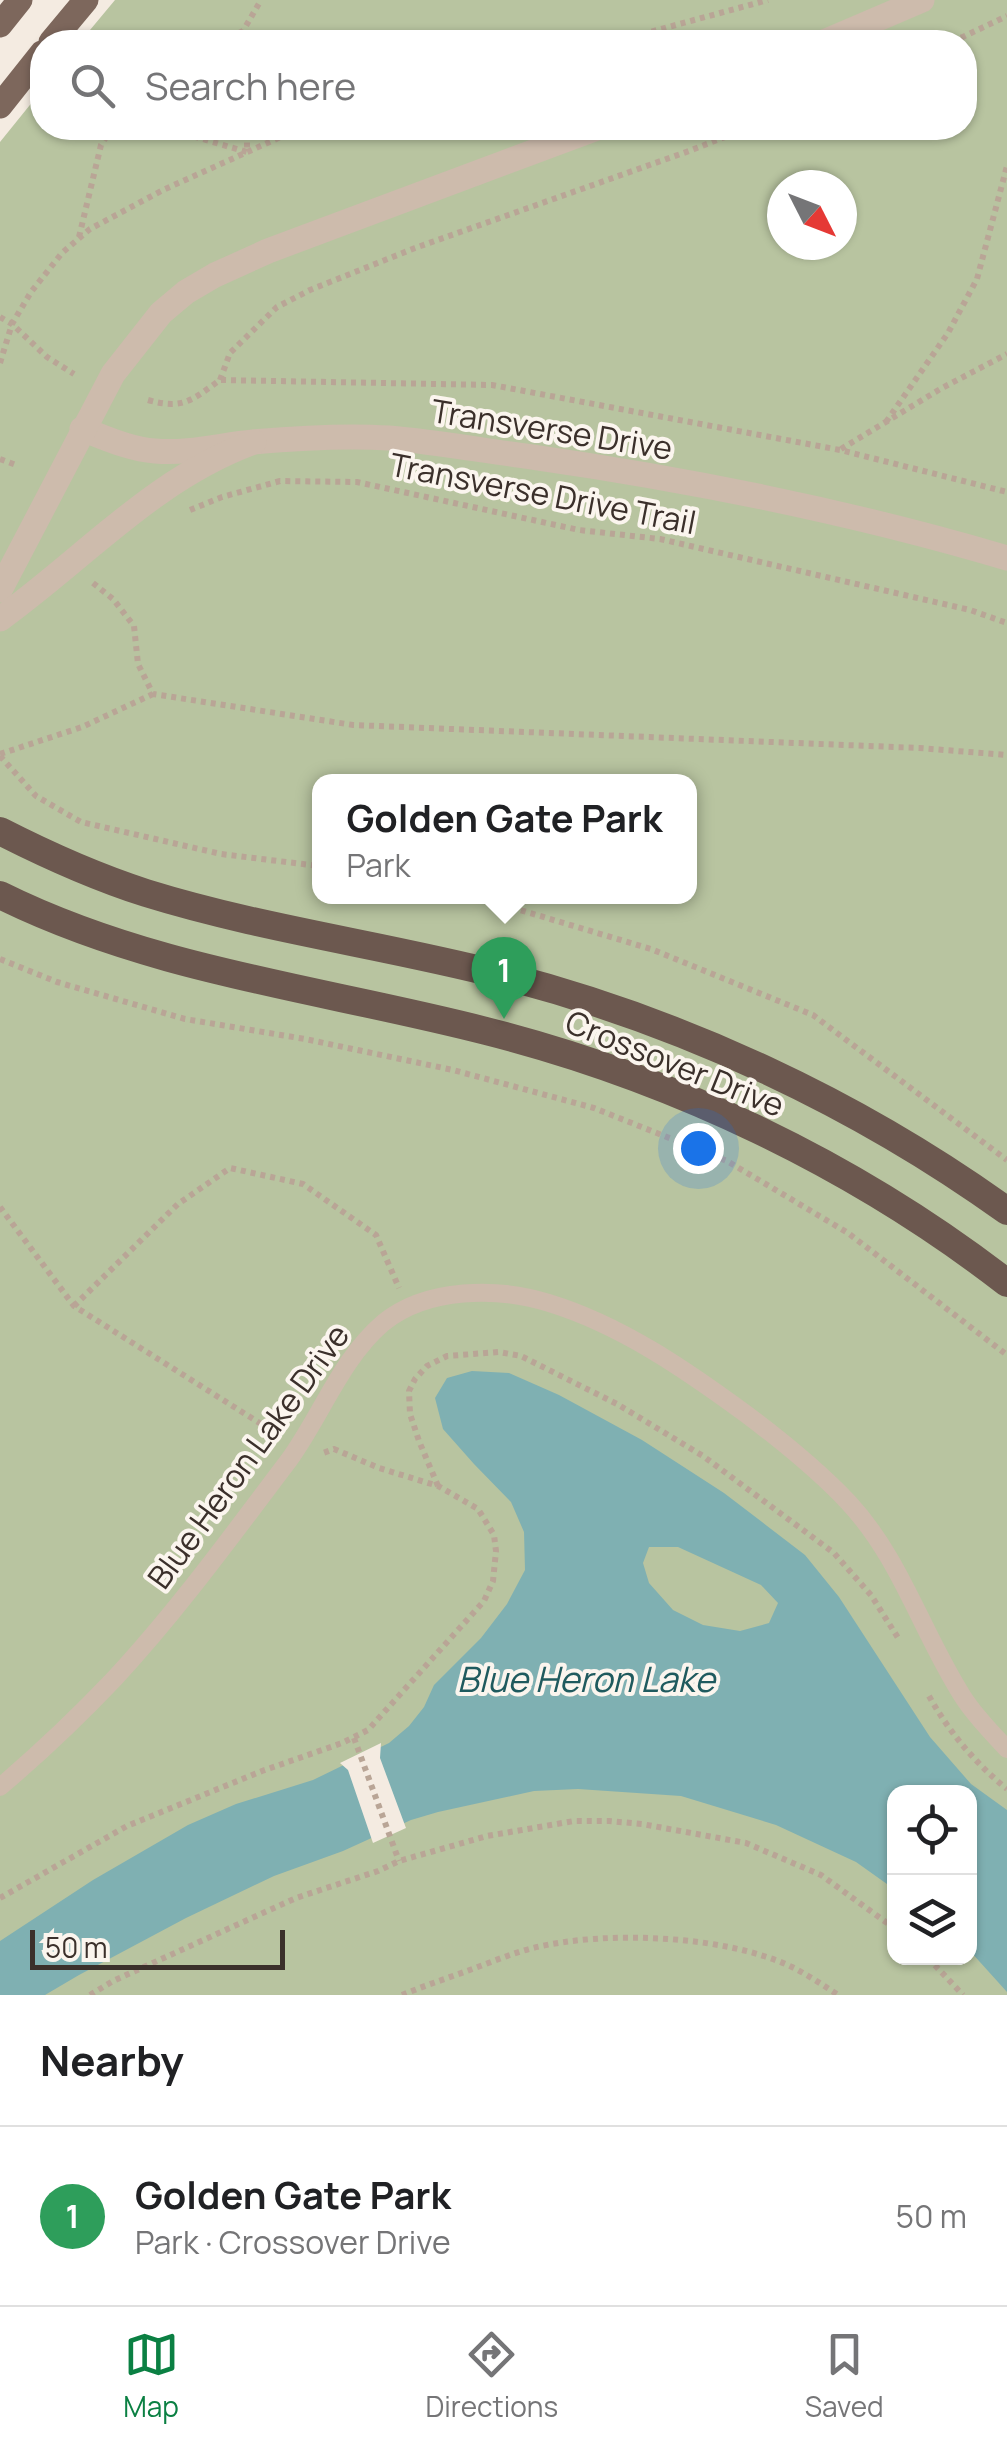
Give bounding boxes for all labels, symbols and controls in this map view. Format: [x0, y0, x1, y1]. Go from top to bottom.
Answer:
search box [30, 30, 977, 140]
icon: search [65, 58, 120, 113]
text: Search here [145, 59, 356, 111]
north arrow [767, 170, 857, 260]
street label: Transverse Drive [428, 388, 676, 470]
street label: Transverse Drive Trail [386, 442, 700, 544]
popup [312, 774, 697, 904]
text: Golden Gate Park [347, 791, 662, 843]
text: Park [347, 843, 410, 887]
pin: 1 [472, 936, 536, 1019]
street label: Crossover Drive [559, 999, 791, 1127]
your location [673, 1123, 724, 1174]
street label: Blue Heron Lake Drive [137, 1315, 359, 1597]
water label: Blue Heron Lake [457, 1655, 717, 1703]
map controls [887, 1785, 977, 1965]
button: locate [887, 1785, 977, 1875]
button: layers [887, 1875, 977, 1965]
scale bar [30, 1925, 285, 1970]
text: 50 m [45, 1928, 108, 1966]
text: Nearby [40, 2031, 184, 2089]
text: Golden Gate Park [135, 2168, 451, 2220]
text: 1 [65, 2194, 80, 2238]
text: 50 m [895, 2194, 967, 2238]
text: Park · Crossover Drive [135, 2220, 451, 2264]
tab: Map [123, 2327, 179, 2425]
tab: Directions [426, 2327, 558, 2425]
tab: Saved [805, 2327, 884, 2425]

